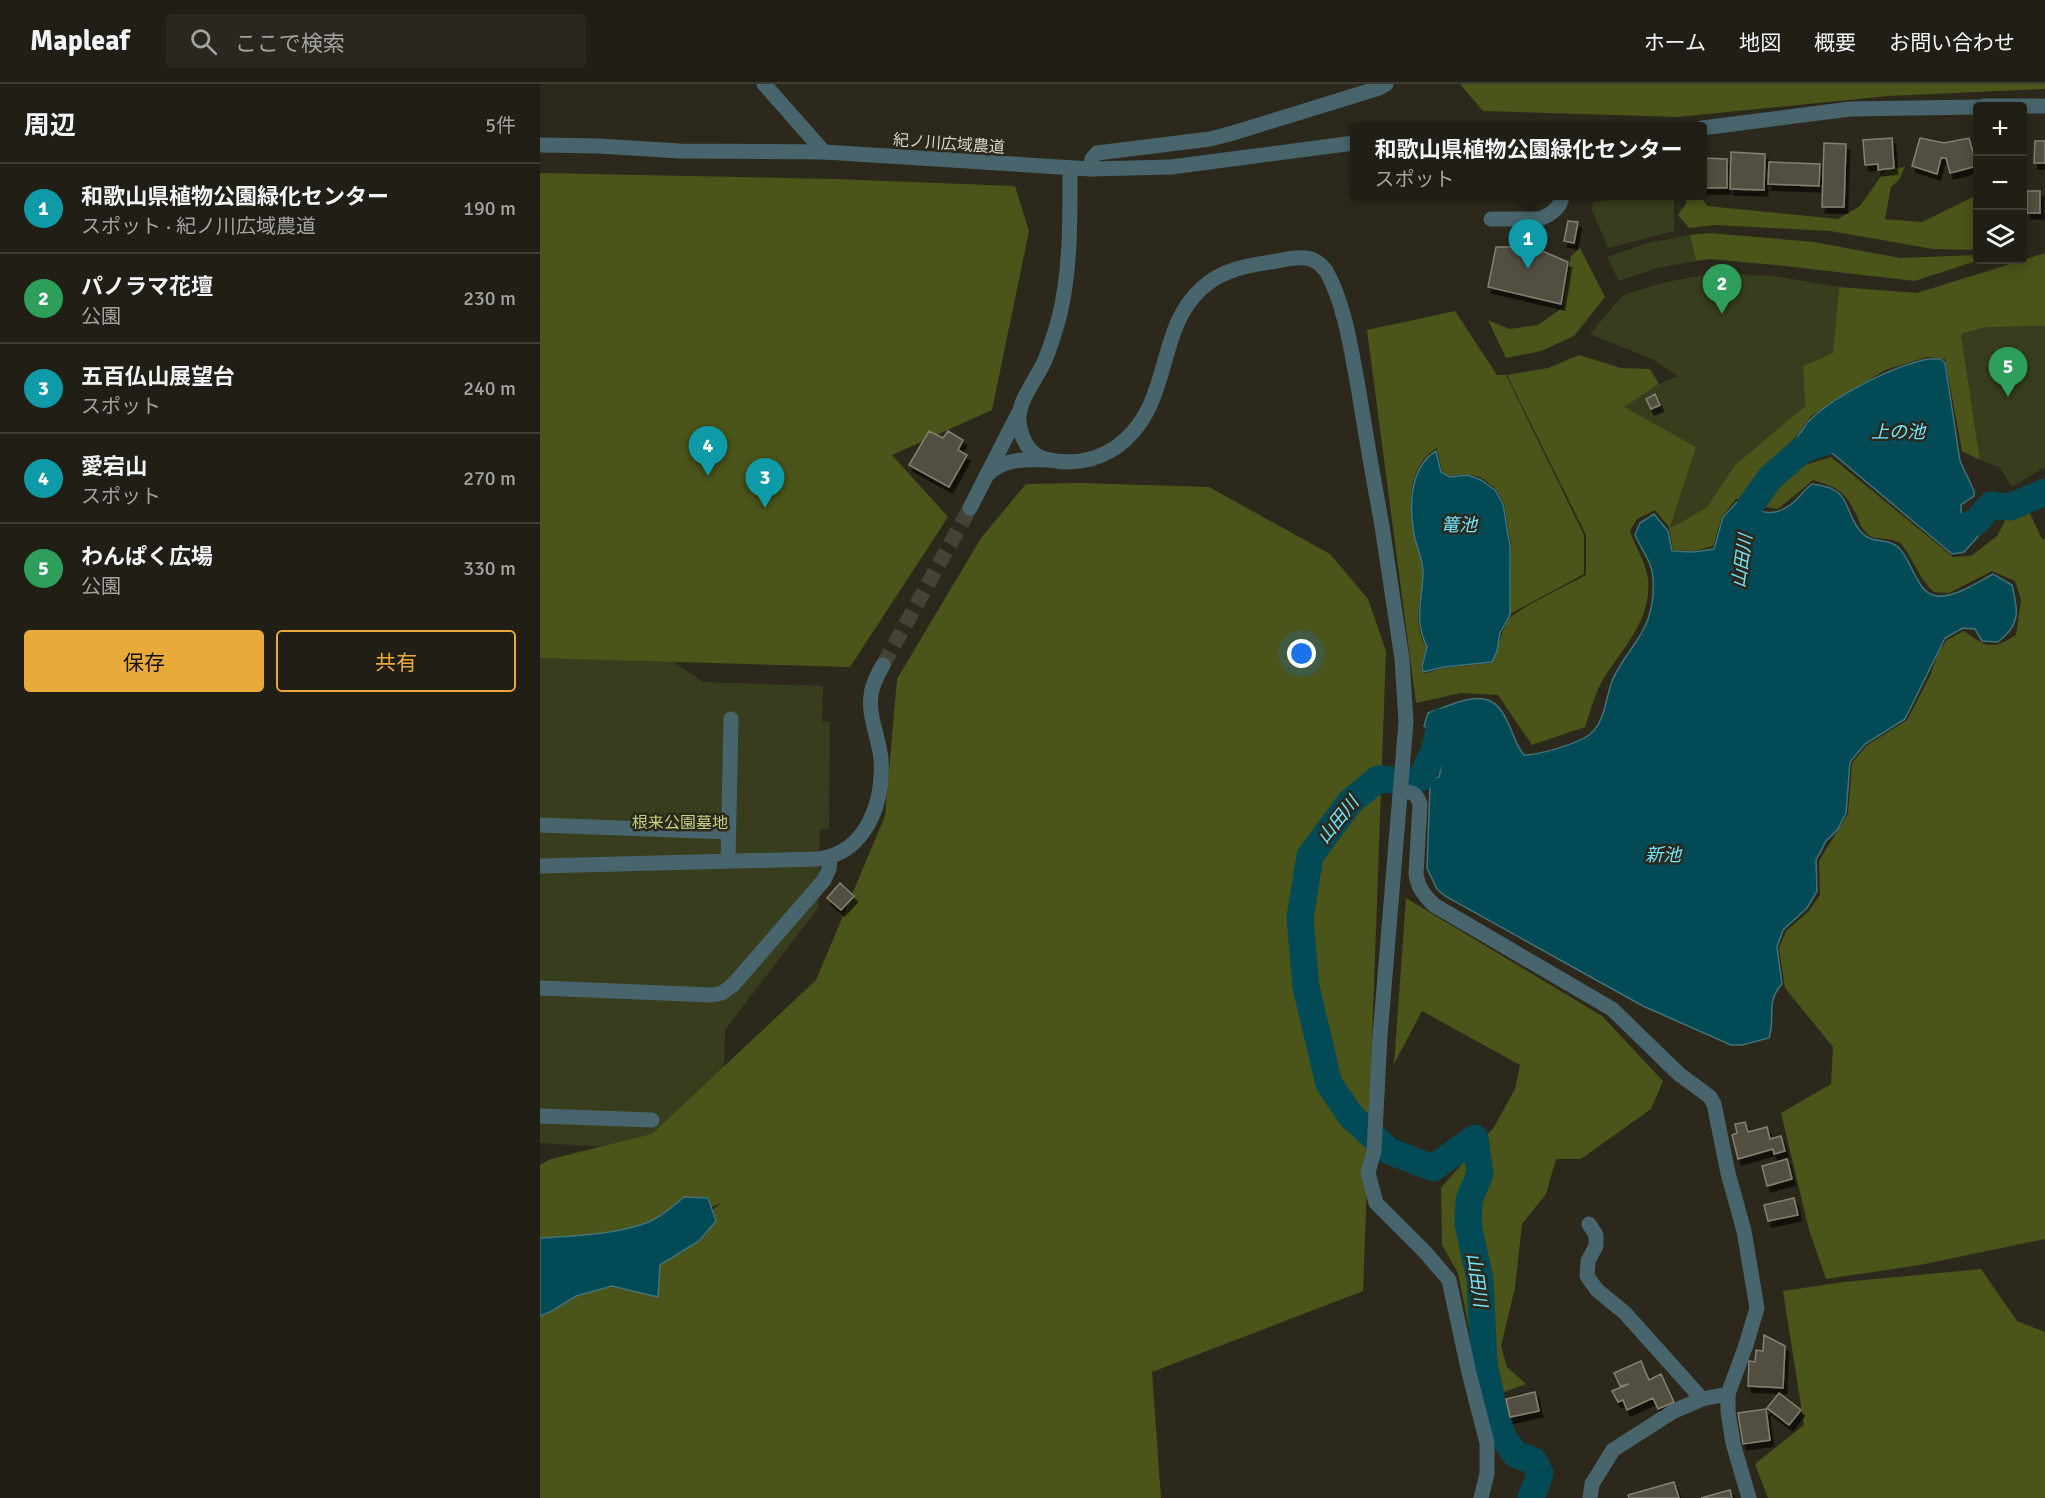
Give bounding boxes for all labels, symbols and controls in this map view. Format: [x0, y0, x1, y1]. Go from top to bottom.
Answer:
search box [166, 14, 586, 68]
text: Mapleaf [30, 24, 130, 58]
icon: search [187, 25, 220, 58]
text: ここで検索 [235, 30, 345, 57]
text: ホーム [1644, 30, 1706, 56]
text: 地図 [1739, 30, 1781, 56]
text: 概要 [1814, 30, 1856, 56]
text: お問い合わせ [1889, 30, 2015, 56]
map controls [1973, 102, 2027, 264]
button: + [1973, 102, 2027, 156]
text: 周辺 [24, 110, 76, 142]
text: 5件 [485, 113, 516, 138]
popup [1350, 122, 1707, 200]
street label: 紀ノ川広域農道 [892, 130, 1005, 158]
text: 和歌山県植物公園緑化センター [1374, 136, 1683, 163]
button: − [1973, 156, 2027, 210]
text: スポット [1374, 167, 1454, 192]
text: 和歌山県植物公園緑化センター [81, 183, 389, 210]
text: 1 [38, 196, 49, 221]
text: 190 m [463, 196, 516, 221]
button: layers [1973, 210, 2027, 264]
text: スポット · 紀ノ川広域農道 [81, 214, 316, 239]
pin: 1 [1508, 220, 1548, 269]
pin: 2 [1702, 264, 1742, 314]
text: パノラマ花壇 [81, 273, 213, 300]
text: 2 [38, 286, 49, 311]
text: 230 m [463, 286, 516, 311]
text: 公園 [81, 304, 121, 329]
pin: 5 [1988, 348, 2028, 397]
text: 五百仏山展望台 [81, 363, 235, 390]
text: 3 [38, 376, 49, 401]
text: 240 m [463, 376, 516, 401]
text: スポット [81, 394, 161, 419]
water label: 上の池 [1871, 421, 1927, 443]
pin: 4 [688, 426, 728, 476]
text: 愛宕山 [81, 453, 147, 480]
pin: 3 [746, 458, 784, 508]
text: 4 [38, 466, 49, 491]
text: 270 m [463, 466, 516, 491]
text: スポット [81, 484, 161, 509]
water label: 篭池 [1441, 514, 1479, 536]
water label: 山田川 [1727, 531, 1757, 589]
text: わんぱく広場 [81, 543, 213, 570]
text: 5 [38, 556, 49, 581]
text: 330 m [463, 556, 516, 581]
text: 公園 [81, 574, 121, 599]
button: 保存 [24, 630, 264, 692]
button: 共有 [276, 630, 516, 692]
your location [1287, 639, 1316, 668]
water label: 山田川 [1312, 791, 1365, 848]
park label: 根来公園墓地 [632, 813, 728, 833]
water label: 新池 [1645, 844, 1683, 866]
water label: 山田川 [1462, 1252, 1492, 1310]

